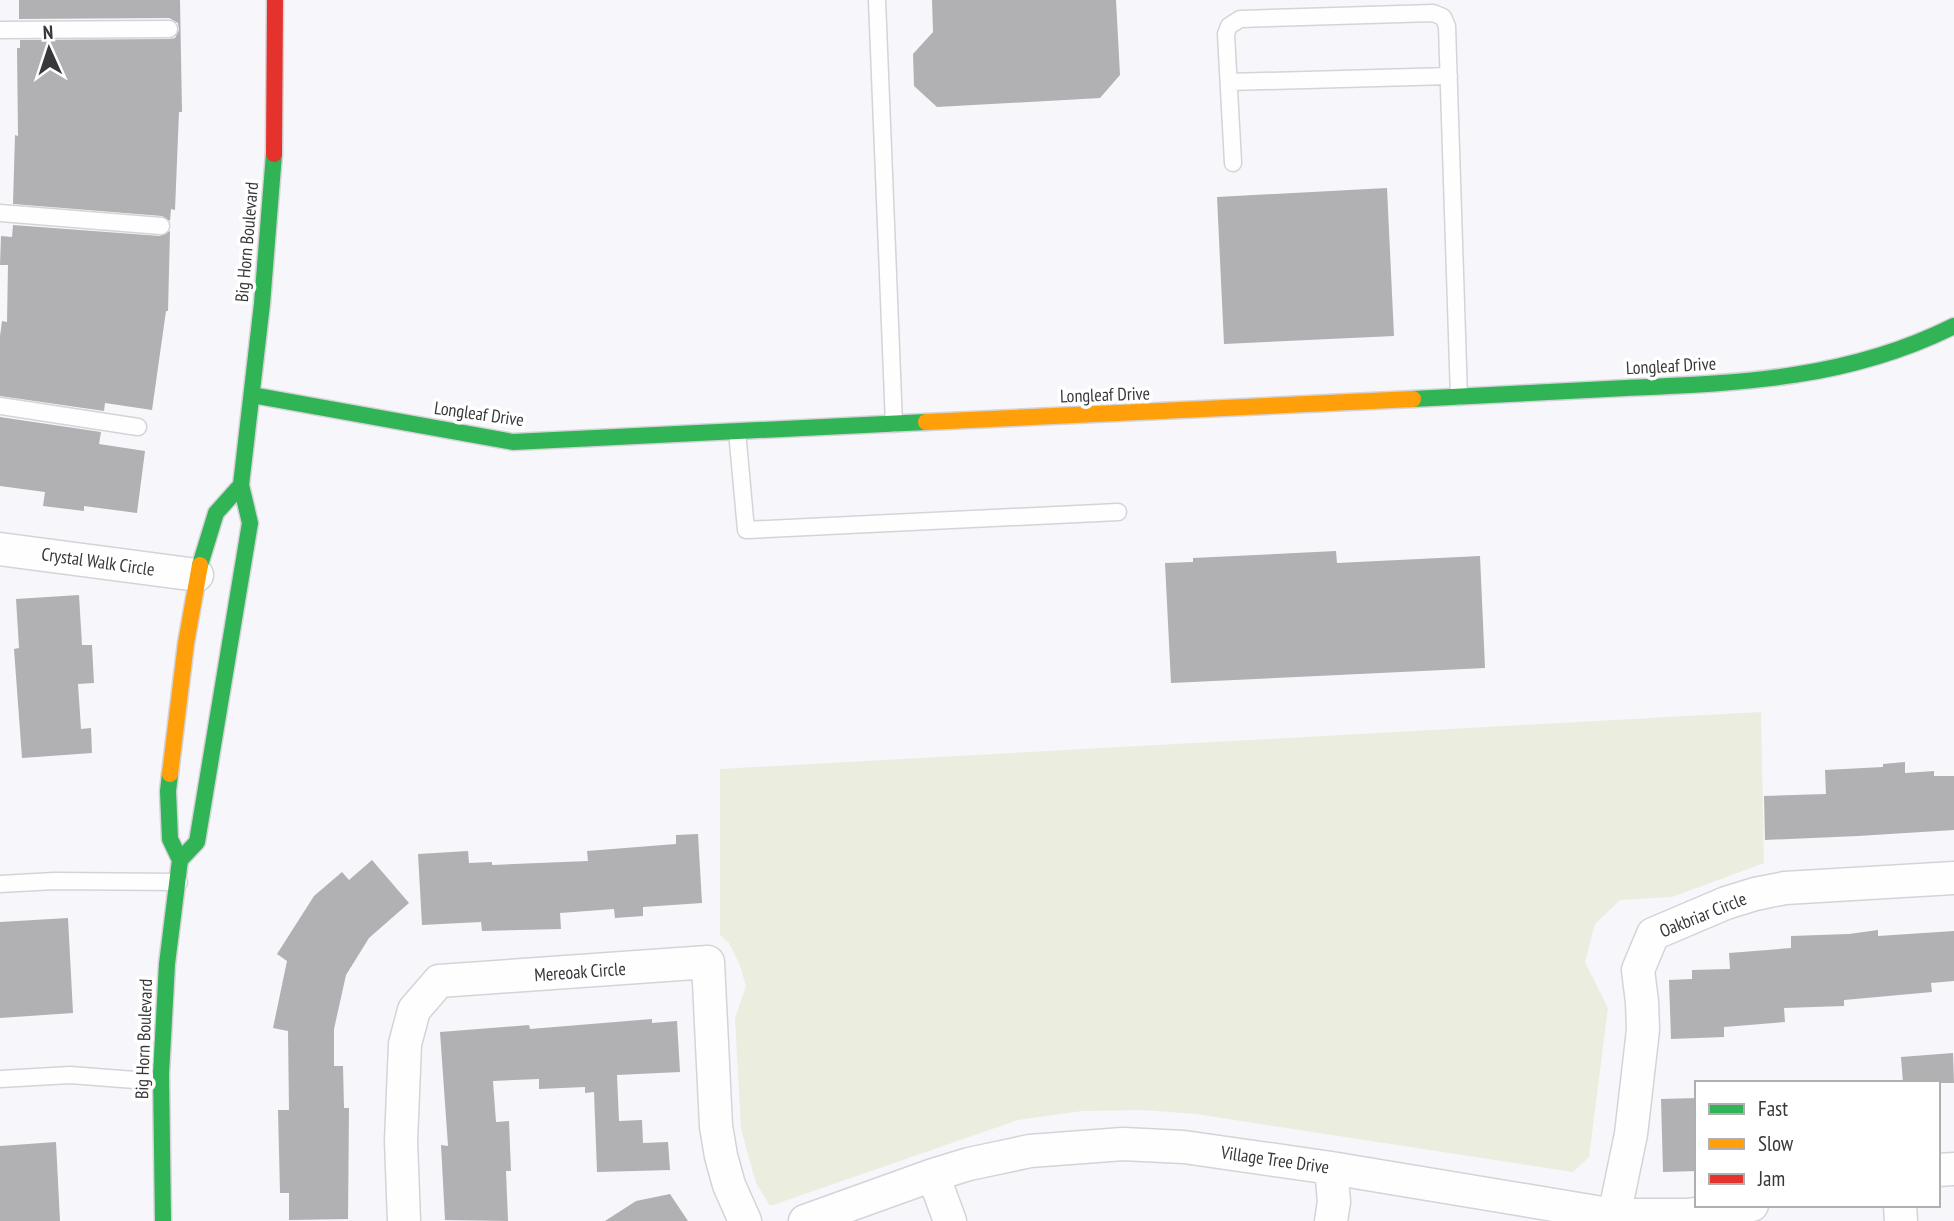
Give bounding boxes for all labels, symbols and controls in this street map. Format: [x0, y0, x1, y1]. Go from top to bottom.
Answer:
north arrow [14, 14, 84, 84]
text: N [42, 20, 54, 44]
street label: Big Horn Boulevard [230, 181, 263, 303]
street label: Longleaf Drive [1625, 352, 1717, 379]
street label: Longleaf Drive [1060, 381, 1150, 408]
street label: Longleaf Drive [433, 396, 525, 431]
street label: Crystal Walk Circle [40, 542, 156, 581]
street label: Oakbriar Circle [1656, 887, 1750, 942]
street label: Mereoak Circle [533, 957, 626, 986]
street label: Big Horn Boulevard [130, 978, 157, 1100]
legend [1695, 1081, 1940, 1207]
text: Fast [1758, 1095, 1788, 1122]
text: Slow [1758, 1130, 1794, 1157]
street label: Village Tree Drive [1218, 1140, 1331, 1178]
text: Jam [1757, 1165, 1785, 1192]

